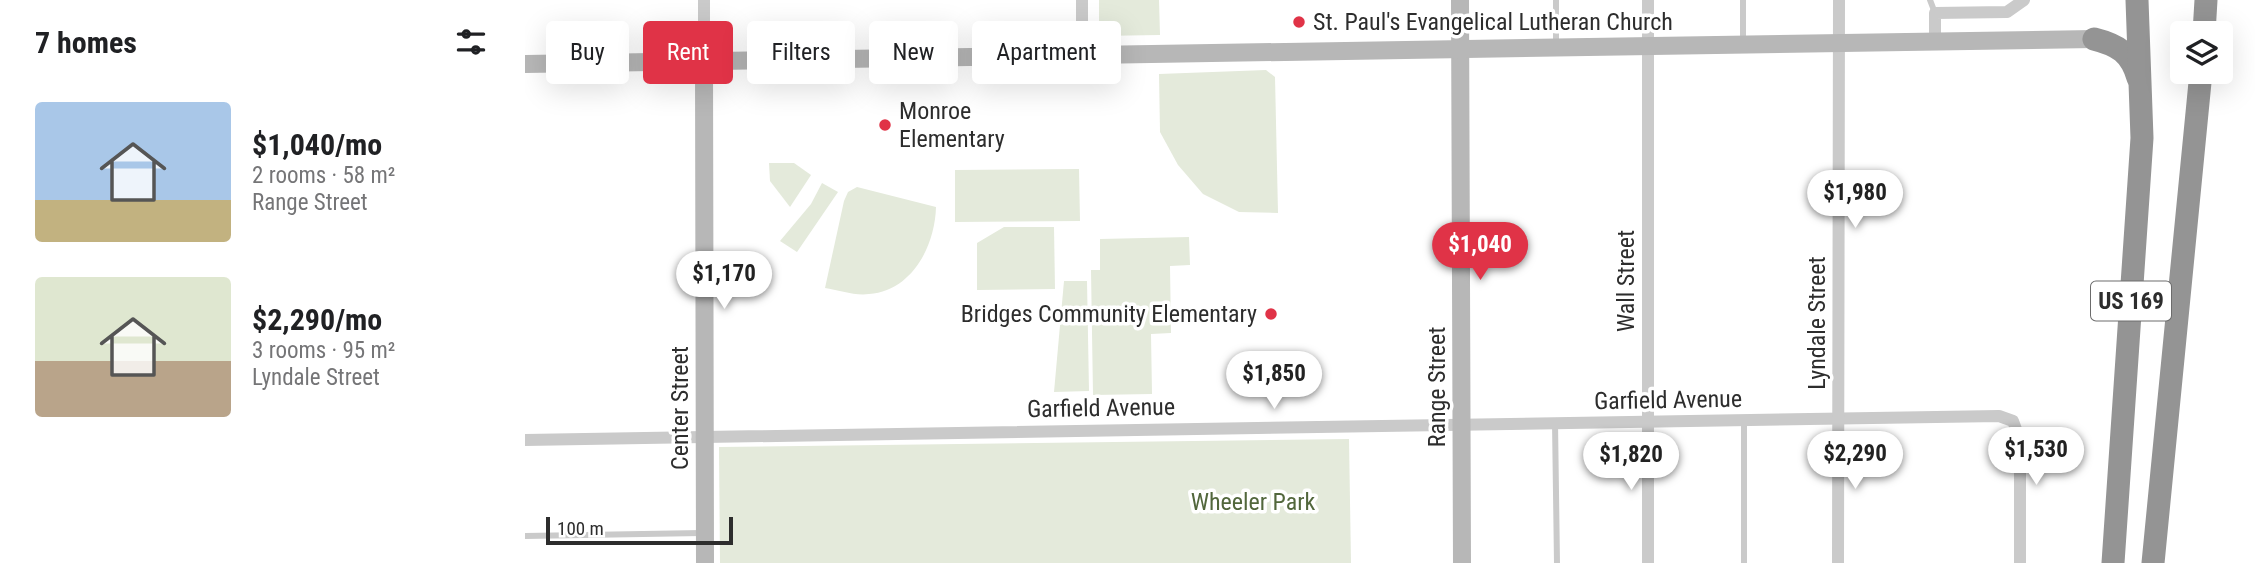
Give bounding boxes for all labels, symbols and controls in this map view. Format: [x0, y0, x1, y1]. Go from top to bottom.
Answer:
place label: St. Paul's Evangelical Lutheran Church [1313, 8, 1673, 36]
marker: St. Paul's Evangelical Lutheran Church [1291, 14, 1307, 30]
chip: Buy [546, 21, 629, 84]
chip: Rent [643, 21, 733, 84]
chip: Filters [747, 21, 855, 84]
chip: New [869, 21, 958, 84]
chip: Apartment [972, 21, 1121, 84]
map controls [2170, 21, 2233, 84]
button: layers [2170, 21, 2233, 84]
icon: filters [452, 23, 490, 61]
text: 7 homes [35, 25, 137, 60]
place label: Monroe Elementary [899, 97, 1005, 153]
marker: Monroe Elementary [877, 117, 893, 133]
text: $1,040/mo [252, 127, 382, 162]
icon: home [91, 130, 175, 214]
text: 2 rooms · 58 m² [252, 162, 395, 189]
pin: $1,980 [1798, 170, 1912, 230]
text: $1,980 [1823, 179, 1887, 206]
text: Range Street [252, 189, 368, 216]
pin: $1,040 [1423, 222, 1537, 282]
street label: Wall Street [1612, 230, 1640, 332]
text: $1,040 [1448, 231, 1512, 258]
pin: $1,170 [667, 252, 781, 311]
street label: Lyndale Street [1803, 256, 1831, 390]
text: $1,170 [692, 260, 756, 287]
road number: US 169 [2091, 282, 2171, 320]
place label: Bridges Community Elementary [961, 300, 1257, 328]
text: $2,290/mo [252, 302, 382, 337]
icon: home [91, 305, 175, 389]
marker: Bridges Community Elementary [1263, 306, 1279, 322]
street label: Range Street [1423, 327, 1451, 447]
text: 3 rooms · 95 m² [252, 337, 395, 364]
street label: Center Street [666, 346, 694, 470]
pin: $1,850 [1217, 352, 1331, 411]
text: $1,850 [1242, 360, 1306, 387]
text: Lyndale Street [252, 364, 380, 391]
street label: Garfield Avenue [1594, 385, 1742, 415]
street label: Garfield Avenue [1027, 393, 1175, 423]
pin: $1,530 [1979, 428, 2093, 487]
pin: $2,290 [1798, 432, 1912, 491]
pin: $1,820 [1574, 433, 1688, 492]
text: $1,530 [2004, 436, 2068, 463]
text: $2,290 [1823, 440, 1887, 467]
text: $1,820 [1599, 441, 1663, 468]
park label: Wheeler Park [1191, 488, 1316, 516]
scale bar [546, 514, 733, 546]
text: 100 m [557, 517, 604, 540]

